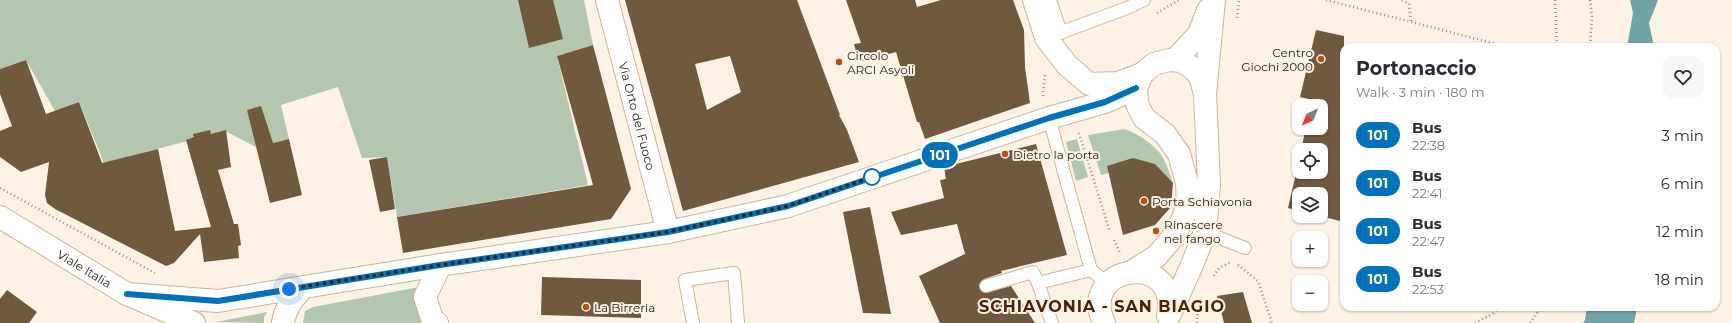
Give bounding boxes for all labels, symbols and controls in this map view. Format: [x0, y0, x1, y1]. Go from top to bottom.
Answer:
place label: Centro Giochi 2000 [1241, 45, 1313, 74]
place label: Circolo ARCI Asyoli [847, 48, 914, 77]
marker: Centro Giochi 2000 [1316, 54, 1326, 64]
button: heart [1662, 56, 1704, 98]
marker: Circolo ARCI Asyoli [834, 57, 844, 67]
text: Portonaccio [1356, 57, 1476, 80]
street label: Via Orto del Fuoco [616, 60, 659, 172]
text: Walk · 3 min · 180 m [1356, 84, 1484, 100]
north arrow [1292, 99, 1328, 135]
map controls [1292, 99, 1328, 311]
text: Bus [1412, 118, 1442, 137]
text: 101 [1368, 126, 1388, 144]
text: 3 min [1662, 126, 1704, 145]
text: 22:38 [1412, 137, 1445, 153]
line badge: 101 [917, 142, 963, 168]
button: locate [1292, 143, 1328, 179]
text: 101 [930, 146, 950, 164]
place label: Dietro la porta [1013, 147, 1099, 162]
marker: Dietro la porta [1000, 149, 1010, 159]
text: Bus [1412, 166, 1442, 185]
unlabelled marker [863, 168, 881, 186]
text: 101 [1368, 174, 1388, 192]
text: 6 min [1661, 174, 1704, 193]
text: 22:41 [1412, 185, 1443, 201]
button: layers [1292, 187, 1328, 223]
place label: Porta Schiavonia [1152, 194, 1252, 209]
marker: Porta Schiavonia [1139, 196, 1149, 206]
text: Bus [1412, 214, 1442, 233]
place label: Rinascere nel fango [1164, 217, 1223, 246]
text: 101 [1368, 222, 1388, 240]
text: 12 min [1656, 222, 1704, 241]
marker: Rinascere nel fango [1151, 226, 1161, 236]
button: + [1292, 231, 1328, 267]
text: 22:47 [1412, 233, 1445, 249]
street label: Viale Italia [55, 246, 115, 291]
text: Bus [1412, 262, 1442, 281]
text: 101 [1368, 270, 1388, 288]
text: 18 min [1655, 270, 1704, 289]
button: − [1292, 275, 1328, 311]
your location [279, 279, 299, 299]
text: 22:53 [1412, 281, 1444, 297]
district label: SCHIAVONIA - SAN BIAGIO [979, 297, 1225, 316]
place label: La Birreria [594, 300, 655, 315]
marker: La Birreria [581, 302, 591, 312]

